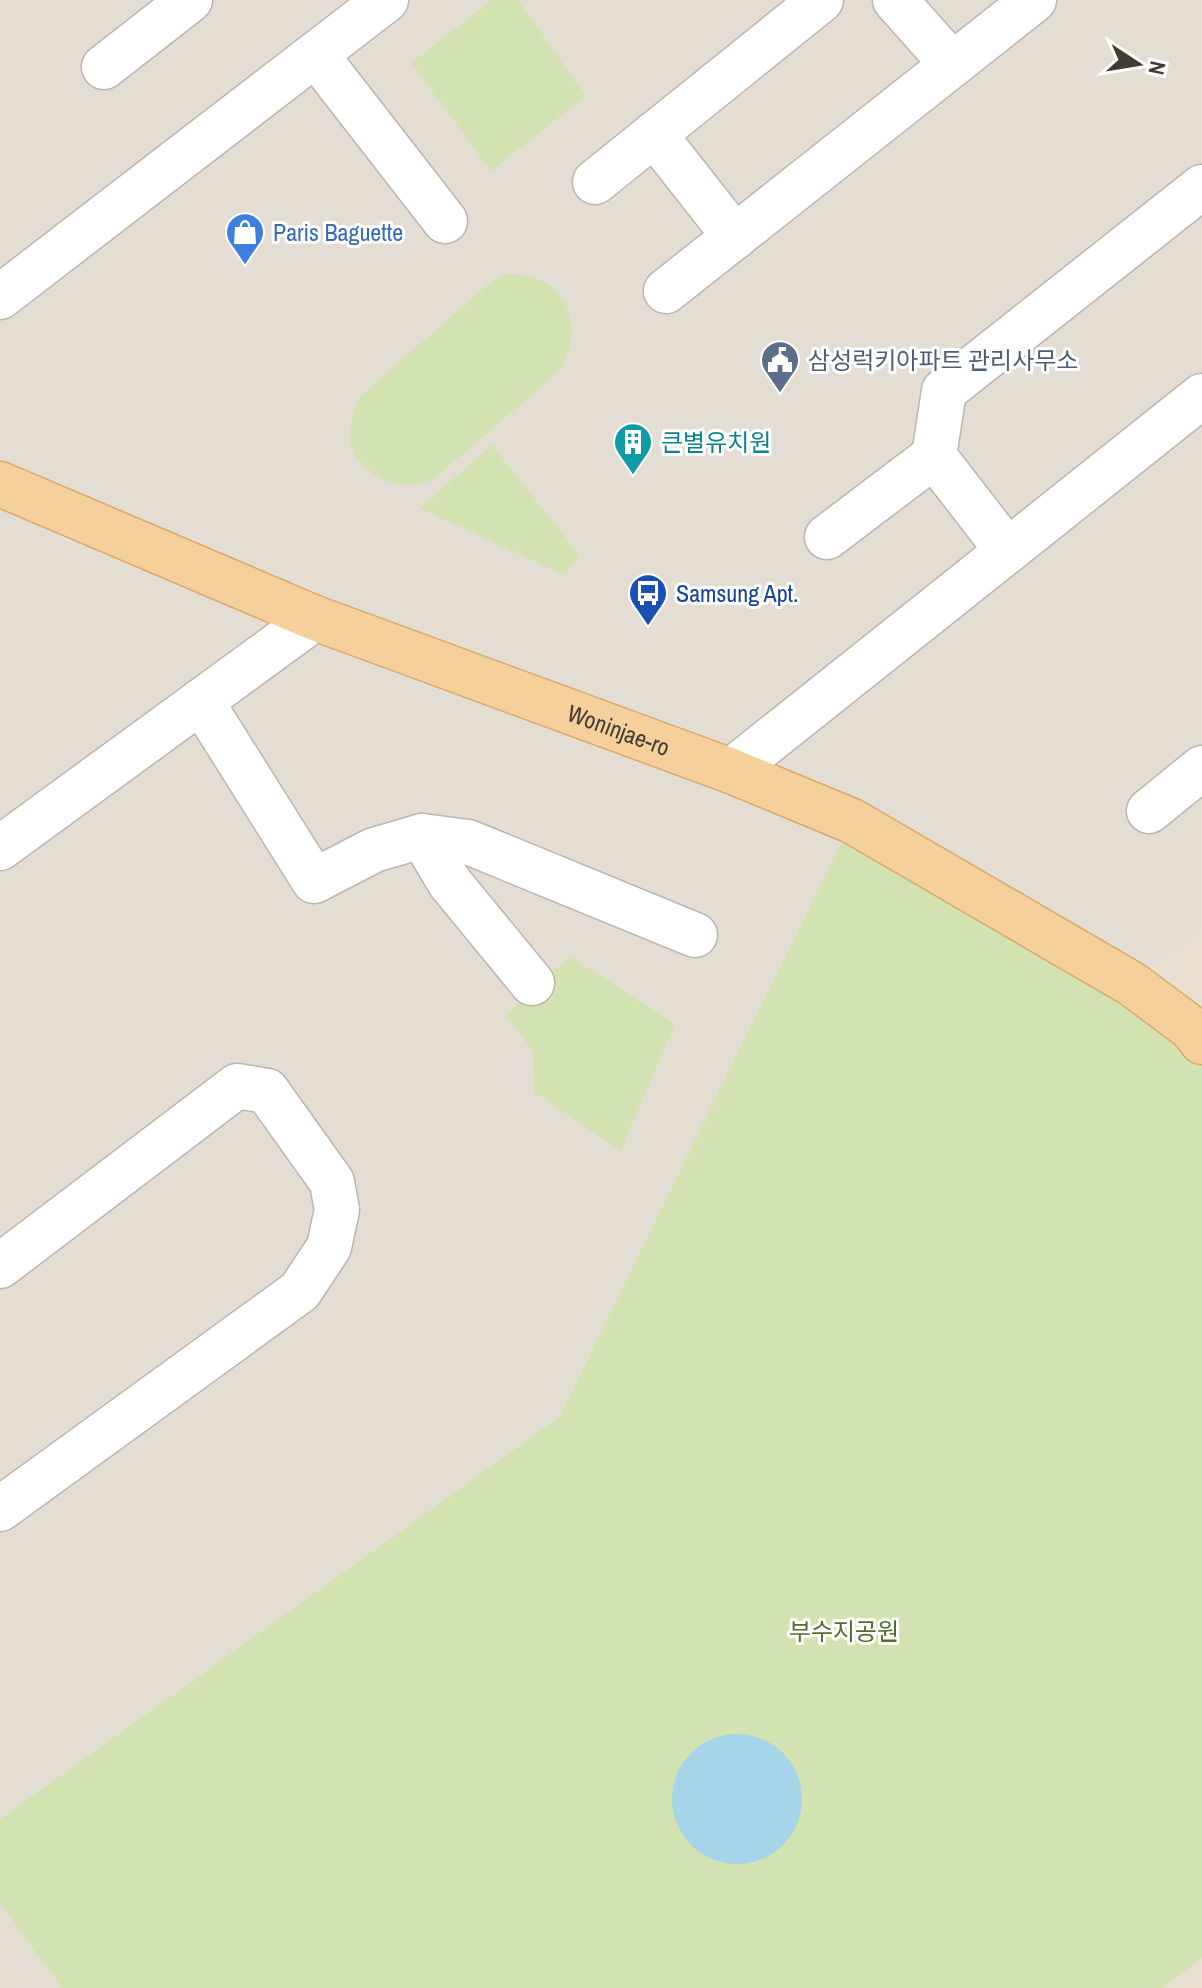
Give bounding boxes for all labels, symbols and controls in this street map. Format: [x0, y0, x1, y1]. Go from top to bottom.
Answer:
north arrow [1098, 24, 1178, 104]
text: N [1142, 59, 1174, 78]
shop icon: Paris Baguette [224, 211, 266, 266]
place label: Paris Baguette [273, 216, 403, 248]
public building icon: 삼성럭키아파트 관리사무소 [759, 339, 801, 394]
place label: 삼성럭키아파트 관리사무소 [808, 344, 1078, 376]
building icon: 큰별유치원 [612, 421, 654, 476]
place label: 큰별유치원 [661, 426, 771, 458]
bus stop icon: Samsung Apt. [627, 572, 669, 627]
place label: Samsung Apt. [676, 577, 799, 609]
street label: Woninjae-ro [563, 696, 675, 763]
park label: 부수지공원 [789, 1615, 899, 1647]

